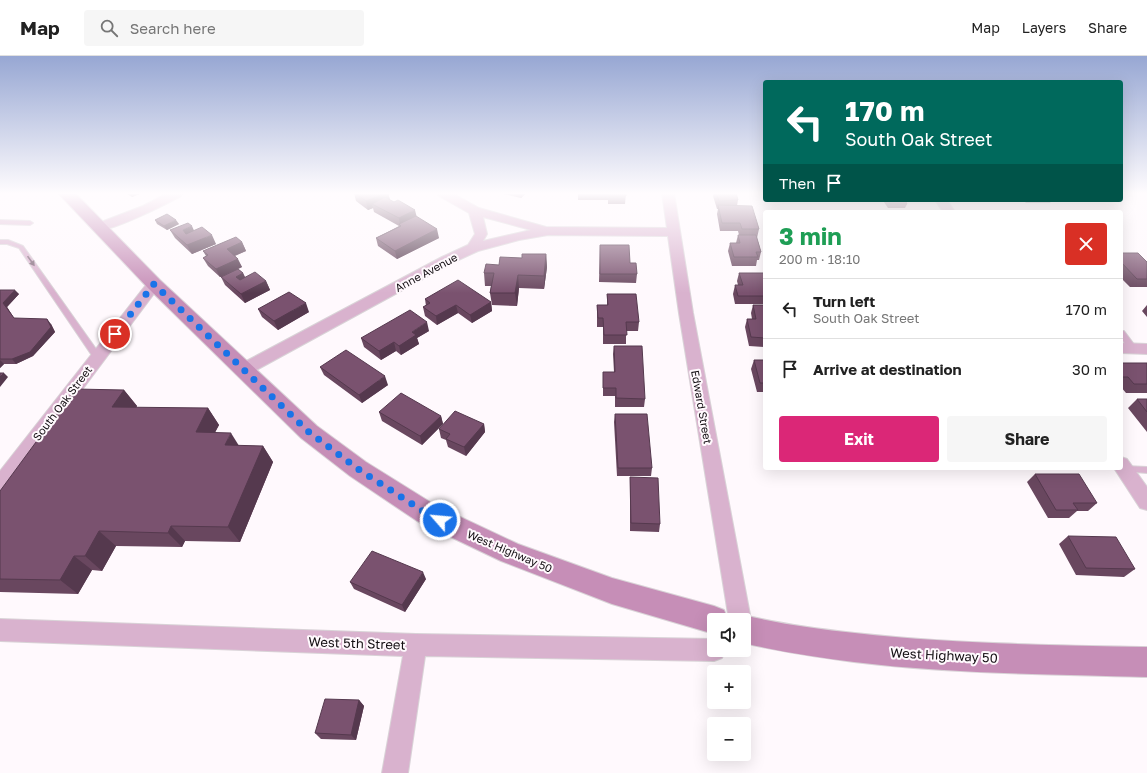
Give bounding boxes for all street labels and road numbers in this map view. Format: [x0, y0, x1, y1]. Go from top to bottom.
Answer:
street label: Anne Avenue [393, 250, 459, 294]
street label: South Oak Street [30, 363, 94, 443]
street label: Edward Street [689, 369, 715, 445]
street label: West Highway 50 [466, 527, 555, 575]
street label: West 5th Street [308, 633, 406, 653]
street label: West Highway 50 [890, 644, 998, 666]

